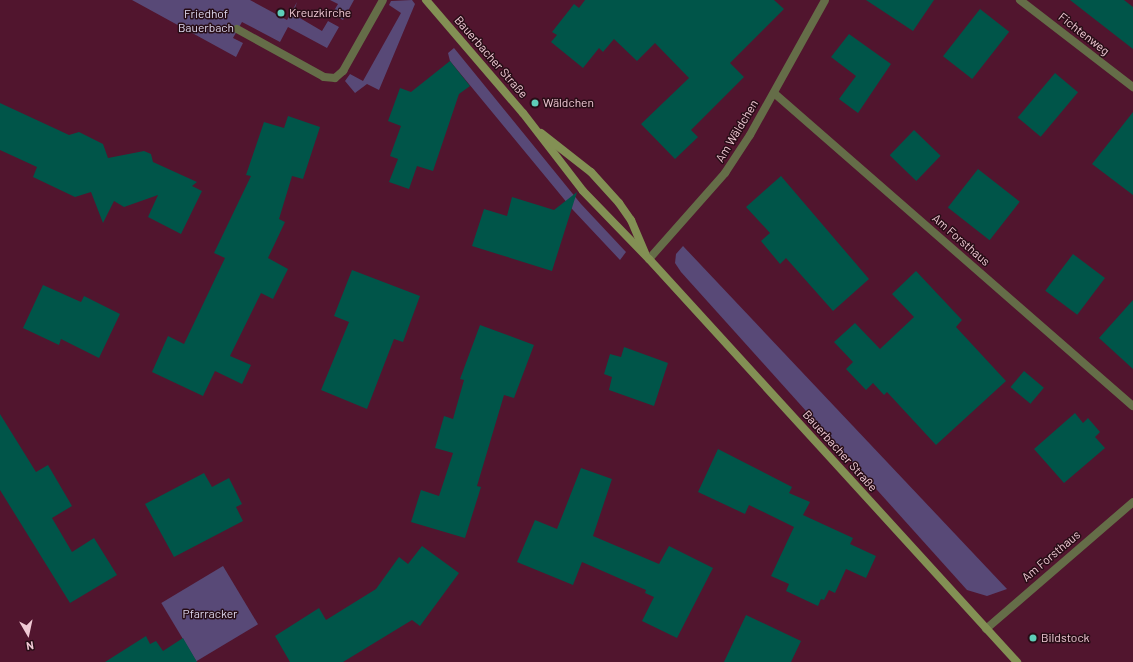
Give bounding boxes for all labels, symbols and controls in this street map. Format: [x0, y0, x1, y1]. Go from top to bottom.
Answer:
place label: Kreuzkirche [289, 6, 351, 20]
park label: Friedhof Bauerbach [178, 7, 234, 35]
marker: Kreuzkirche [276, 8, 286, 18]
street label: Fichtenweg [1056, 10, 1112, 58]
street label: Bauerbacher Straße [451, 13, 531, 101]
place label: Wäldchen [543, 96, 594, 110]
street label: Am Wäldchen [713, 97, 761, 165]
marker: Wäldchen [530, 98, 540, 108]
street label: Am Forsthaus [929, 211, 993, 269]
street label: Bauerbacher Straße [800, 407, 880, 495]
street label: Am Forsthaus [1019, 527, 1083, 585]
park label: Pfarracker [183, 607, 237, 621]
north arrow [8, 614, 48, 654]
place label: Bildstock [1041, 631, 1090, 645]
marker: Bildstock [1028, 633, 1038, 643]
text: N [25, 639, 35, 653]

